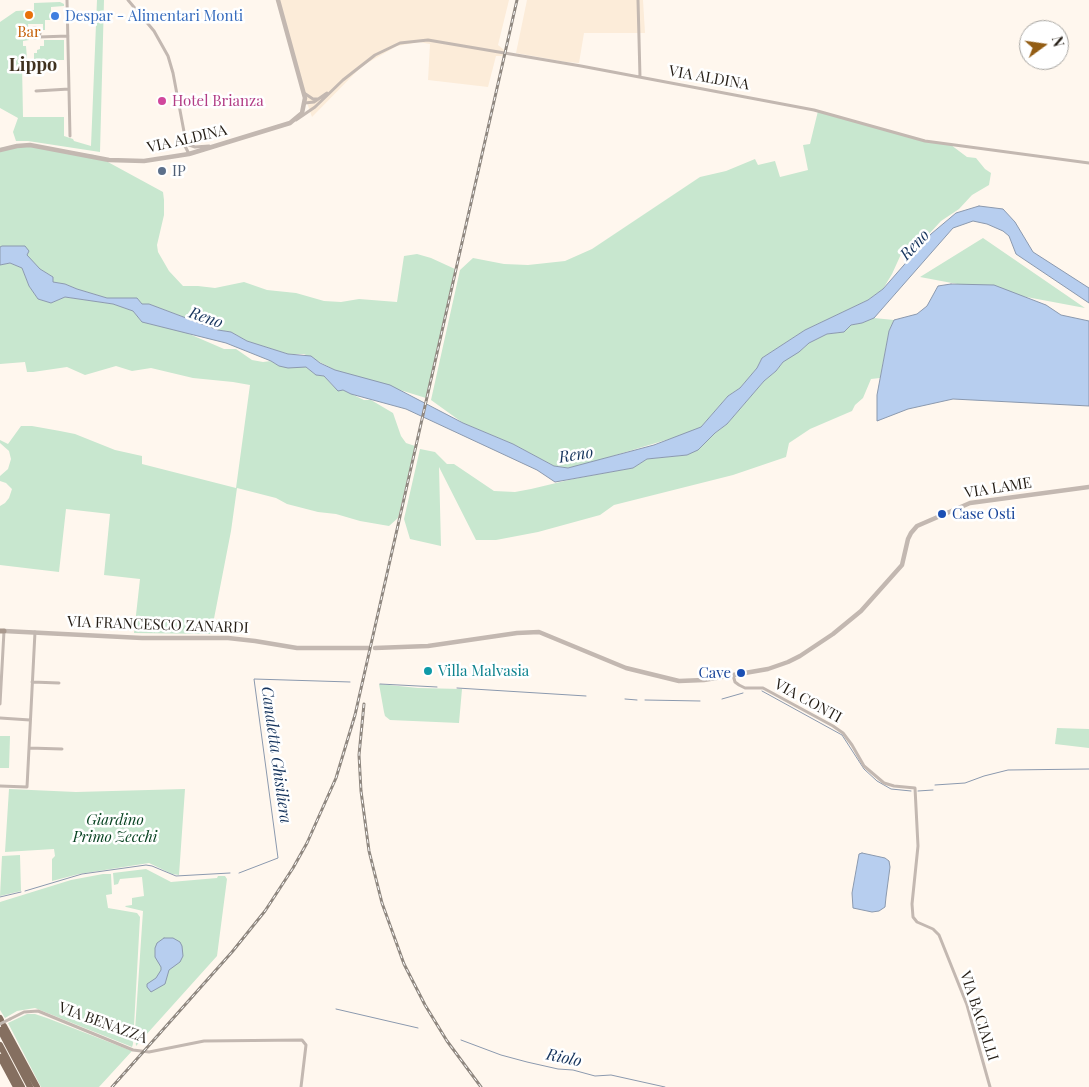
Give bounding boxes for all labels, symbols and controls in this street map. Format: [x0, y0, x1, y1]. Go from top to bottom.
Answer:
place label: Despar - Alimentari Monti [65, 7, 243, 25]
marker: Bar [23, 9, 35, 21]
marker: Despar - Alimentari Monti [49, 10, 61, 22]
north arrow [1019, 20, 1069, 70]
place label: Bar [17, 23, 41, 41]
text: N [1048, 34, 1069, 49]
district label: Lippo [9, 54, 57, 76]
street label: VIA ALDINA [667, 62, 751, 94]
place label: Hotel Brianza [172, 92, 264, 110]
marker: Hotel Brianza [156, 95, 168, 107]
street label: VIA ALDINA [145, 121, 229, 157]
place label: IP [172, 162, 186, 180]
marker: IP [156, 165, 168, 177]
water label: Reno [896, 226, 934, 264]
water label: Reno [187, 303, 225, 333]
water label: Reno [557, 443, 595, 467]
street label: VIA LAME [963, 474, 1033, 502]
place label: Case Osti [952, 505, 1015, 523]
marker: Case Osti [936, 508, 948, 520]
street label: VIA FRANCESCO ZANARDI [67, 613, 249, 637]
place label: Villa Malvasia [438, 662, 529, 680]
place label: Cave [698, 664, 731, 682]
marker: Villa Malvasia [422, 665, 434, 677]
marker: Cave [735, 667, 747, 679]
street label: VIA CONTI [771, 675, 845, 727]
water label: Canaletta Ghisiliera [257, 685, 295, 825]
park label: Giardino Primo Zecchi [73, 811, 157, 846]
street label: VIA BACIALLI [956, 969, 1002, 1063]
street label: VIA BENAZZA [56, 999, 150, 1047]
water label: Riolo [545, 1045, 583, 1071]

